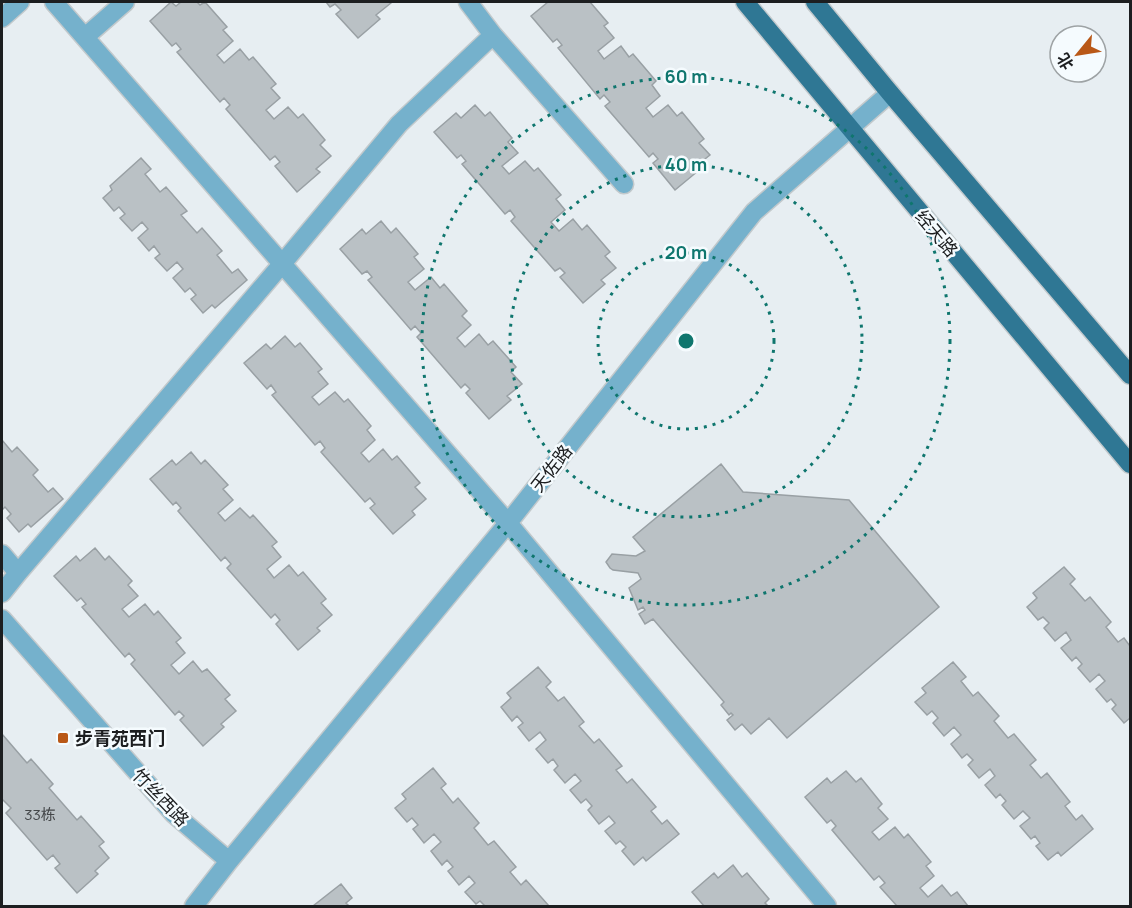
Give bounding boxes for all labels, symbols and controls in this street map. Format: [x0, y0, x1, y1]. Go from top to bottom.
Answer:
north arrow [1048, 24, 1108, 84]
text: 北 [1051, 49, 1079, 74]
text: 60 m [665, 64, 707, 88]
text: 40 m [665, 152, 707, 176]
street label: 经天路 [910, 205, 964, 261]
text: 20 m [665, 240, 707, 264]
centre of rings [676, 331, 696, 351]
street label: 天佐路 [525, 439, 577, 497]
place label: 步青苑西门 [75, 726, 165, 750]
marker: 步青苑西门 [56, 731, 70, 745]
street label: 竹丝西路 [127, 763, 195, 831]
house number: 33栋 [24, 804, 56, 825]

